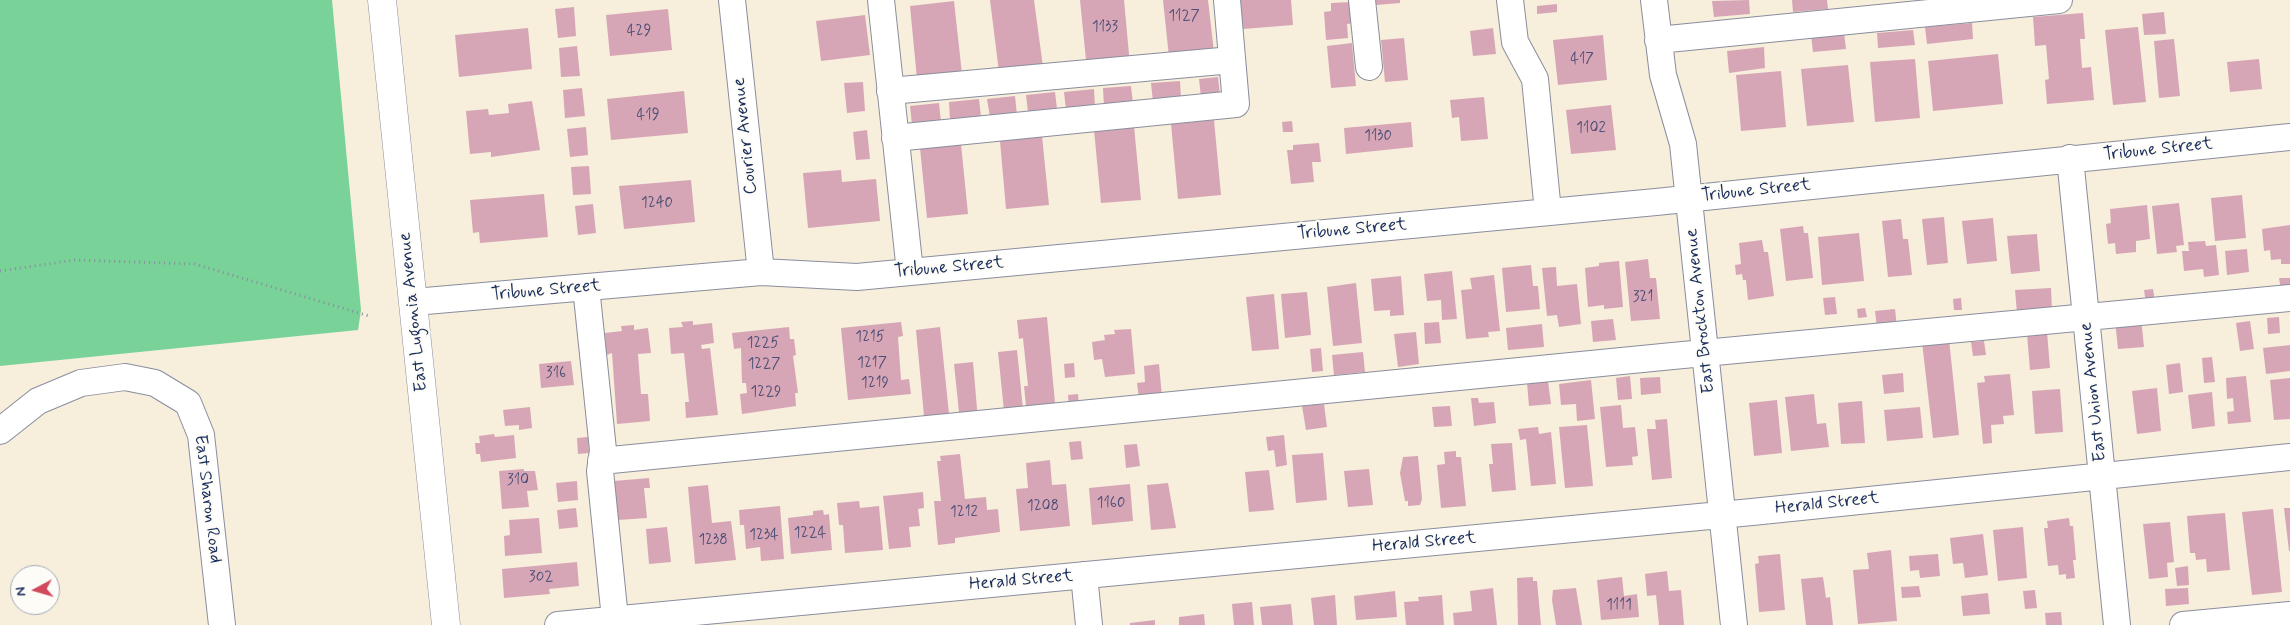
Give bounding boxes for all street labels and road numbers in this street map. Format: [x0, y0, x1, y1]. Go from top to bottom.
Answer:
street label: Courier Avenue [729, 76, 763, 196]
street label: Tribune Street [2102, 134, 2214, 166]
street label: Tribune Street [1700, 175, 1812, 207]
street label: Tribune Street [1296, 214, 1408, 246]
street label: East Brockton Avenue [1682, 227, 1720, 395]
street label: East Lugonia Avenue [395, 231, 433, 393]
street label: Tribune Street [893, 252, 1005, 284]
street label: Tribune Street [490, 275, 602, 307]
street label: East Union Avenue [2076, 321, 2112, 463]
street label: East Sharon Road [188, 433, 226, 565]
street label: Herald Street [1774, 488, 1880, 520]
street label: Herald Street [1371, 528, 1477, 558]
street label: Herald Street [968, 566, 1074, 596]

